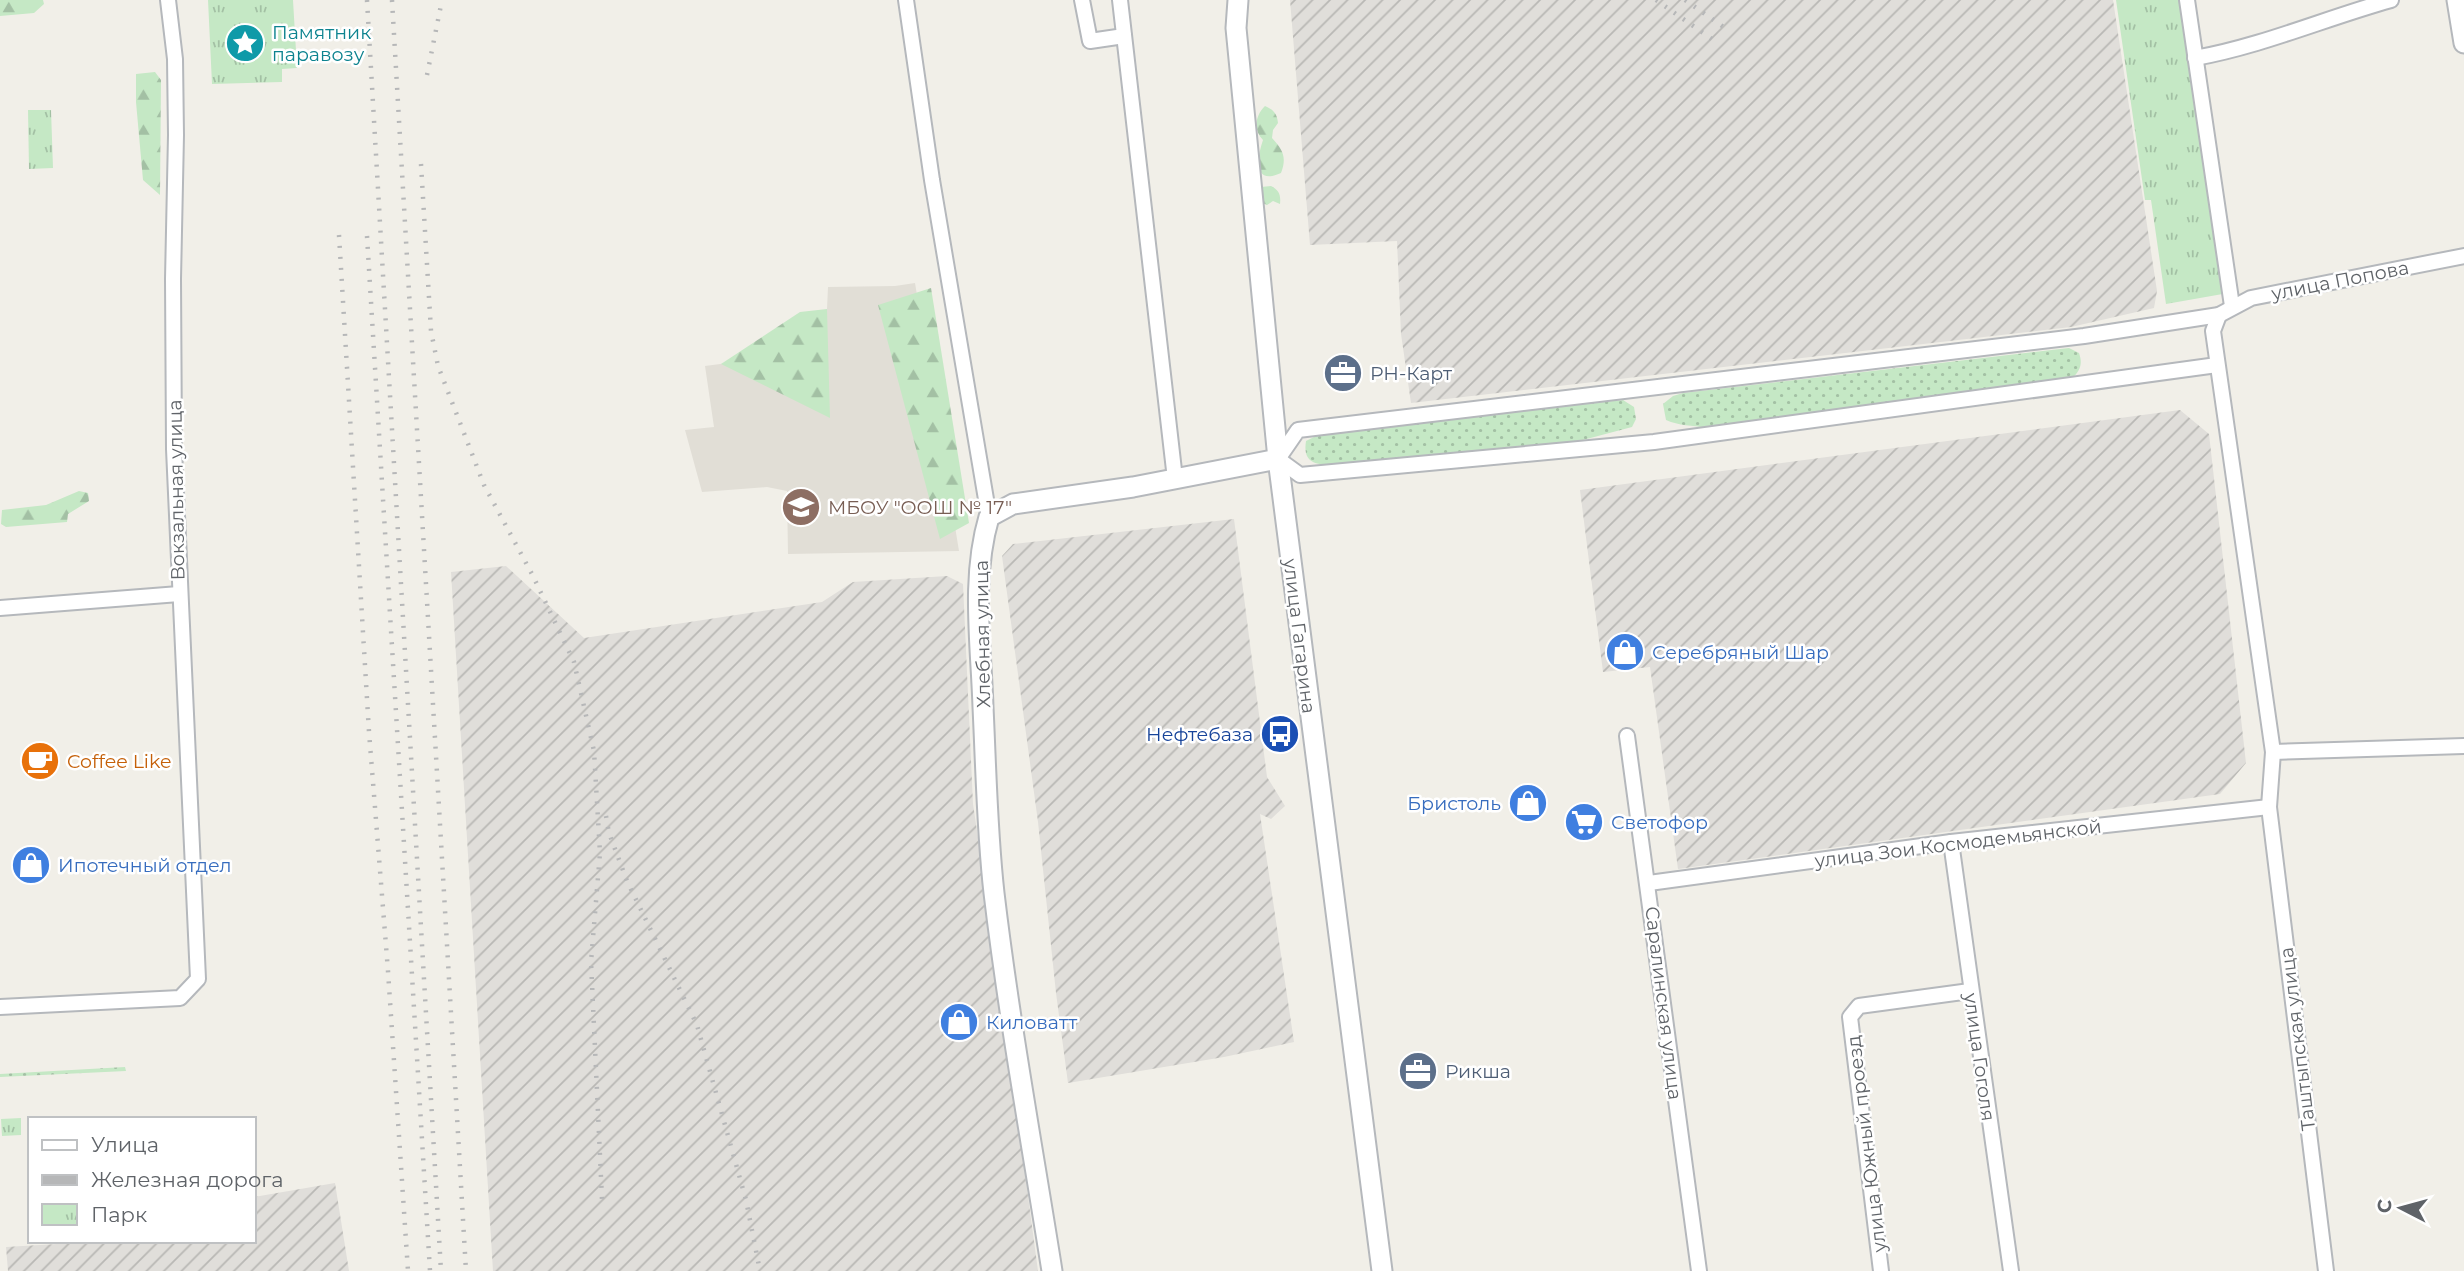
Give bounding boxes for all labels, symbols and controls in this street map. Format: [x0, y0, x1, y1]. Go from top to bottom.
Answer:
place label: Памятник паравозу [272, 21, 371, 66]
place icon: Памятник паравозу [224, 22, 266, 64]
street label: улица Попова [2268, 256, 2411, 305]
office icon: РН-Карт [1322, 352, 1364, 394]
place label: РН-Карт [1370, 362, 1452, 385]
street label: Вокзальная улица [163, 399, 190, 581]
school or university icon: МБОУ "ООШ № 17" [780, 486, 822, 528]
place label: МБОУ "ООШ № 17" [828, 496, 1012, 519]
street label: улица Гагарина [1278, 556, 1320, 715]
street label: Хлебная улица [970, 560, 995, 708]
shop icon: Серебряный Шар [1604, 631, 1646, 673]
place label: Серебряный Шар [1652, 641, 1829, 664]
bus stop icon: Нефтебаза [1259, 713, 1301, 755]
place label: Нефтебаза [1146, 723, 1253, 746]
cafe icon: Coffee Like [19, 740, 61, 782]
place label: Coffee Like [67, 750, 171, 773]
shop icon: Бристоль [1507, 782, 1549, 824]
place label: Бристоль [1407, 792, 1501, 815]
supermarket icon: Светофор [1563, 801, 1605, 843]
place label: Светофор [1611, 811, 1708, 834]
street label: улица Зои Космодемьянской [1812, 814, 2103, 873]
shop icon: Ипотечный отдел [10, 844, 52, 886]
place label: Ипотечный отдел [58, 854, 232, 877]
street label: Саралинская улица [1640, 905, 1687, 1101]
street label: Таштыпская улица [2275, 946, 2320, 1132]
street label: улица Гоголя [1959, 991, 2000, 1123]
shop icon: Киловатт [938, 1001, 980, 1043]
place label: Киловатт [986, 1011, 1077, 1034]
street label: улица Южный проезд [1842, 1034, 1891, 1255]
office icon: Рикша [1397, 1050, 1439, 1092]
place label: Рикша [1445, 1060, 1511, 1083]
legend [28, 1117, 256, 1243]
text: Улица [91, 1132, 159, 1157]
text: Железная дорога [91, 1167, 283, 1192]
north arrow [2366, 1173, 2436, 1243]
text: С [2372, 1198, 2397, 1214]
text: Парк [91, 1202, 147, 1227]

